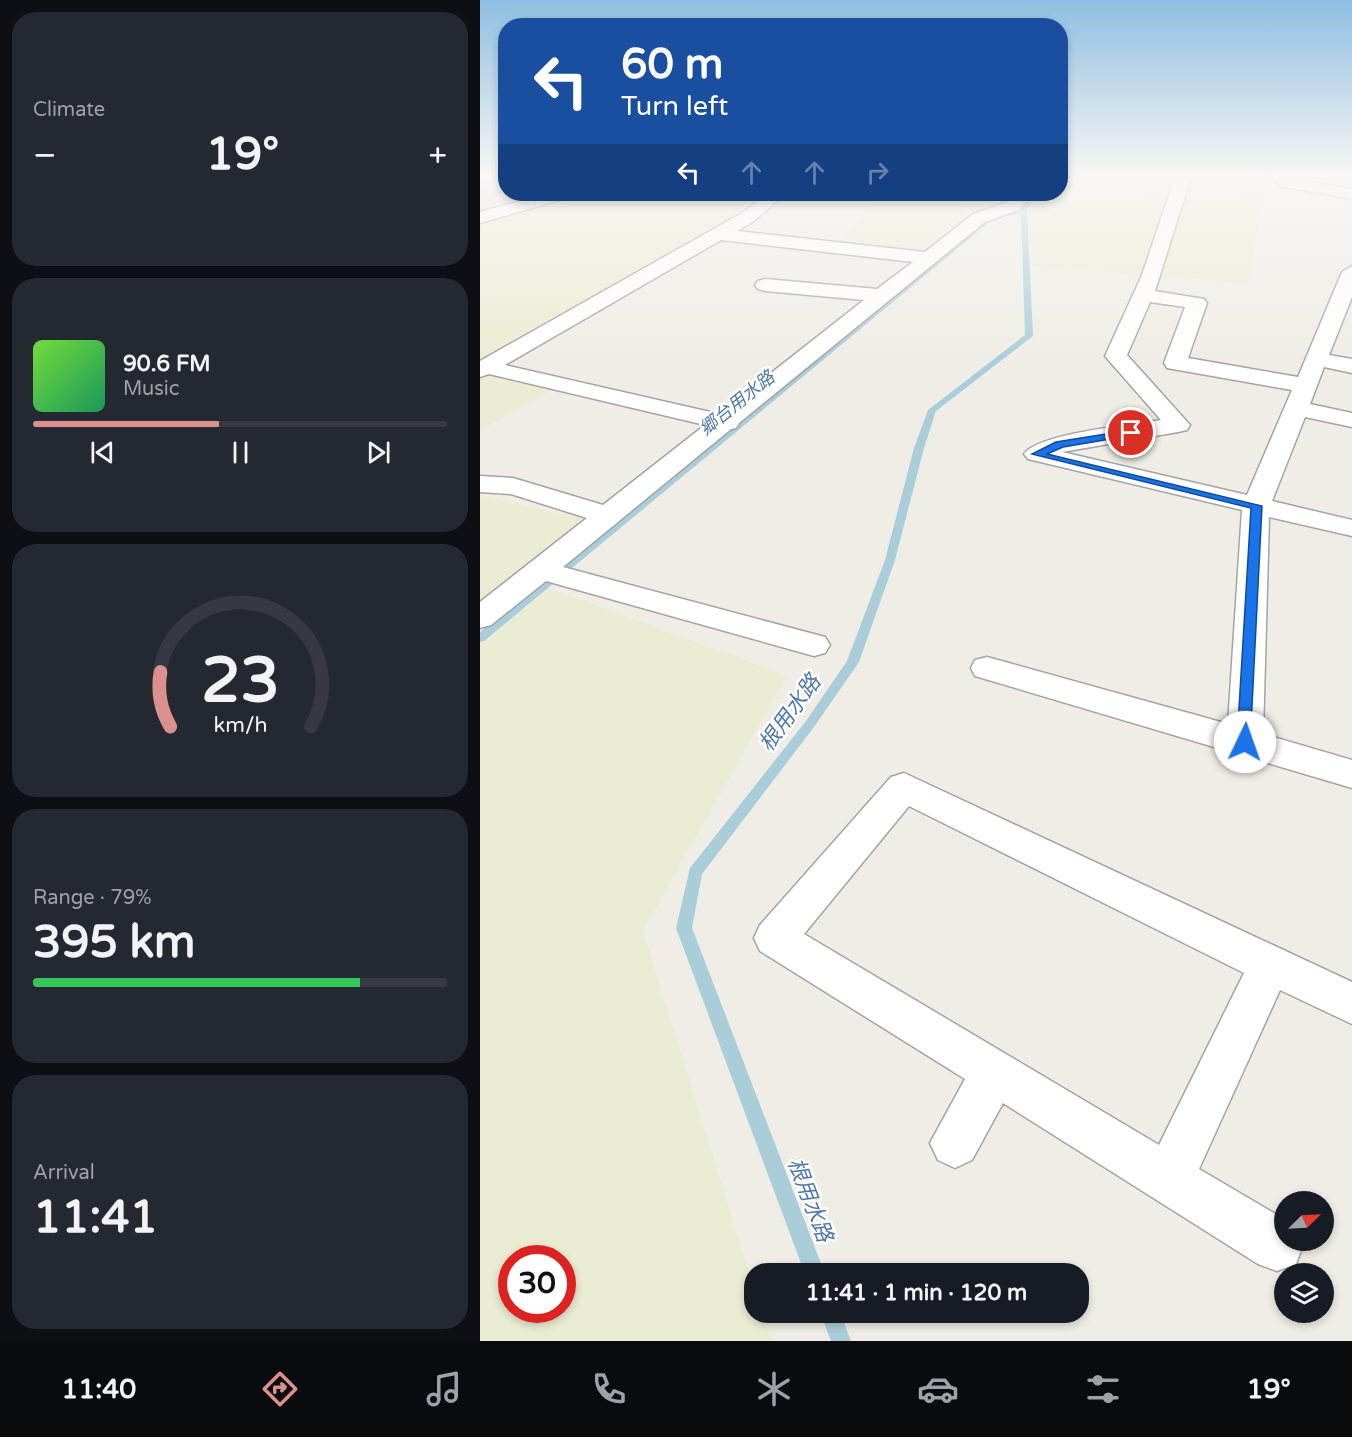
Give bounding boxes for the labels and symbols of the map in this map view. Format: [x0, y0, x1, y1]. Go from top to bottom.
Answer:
water label: 郷台用水路 [695, 365, 780, 440]
pin [1105, 407, 1156, 458]
water label: 根用水路 [754, 668, 828, 756]
position arrow [1213, 710, 1277, 774]
water label: 根用水路 [782, 1154, 839, 1248]
north arrow [1274, 1191, 1334, 1251]
speed limit sign: 30 [498, 1245, 576, 1323]

